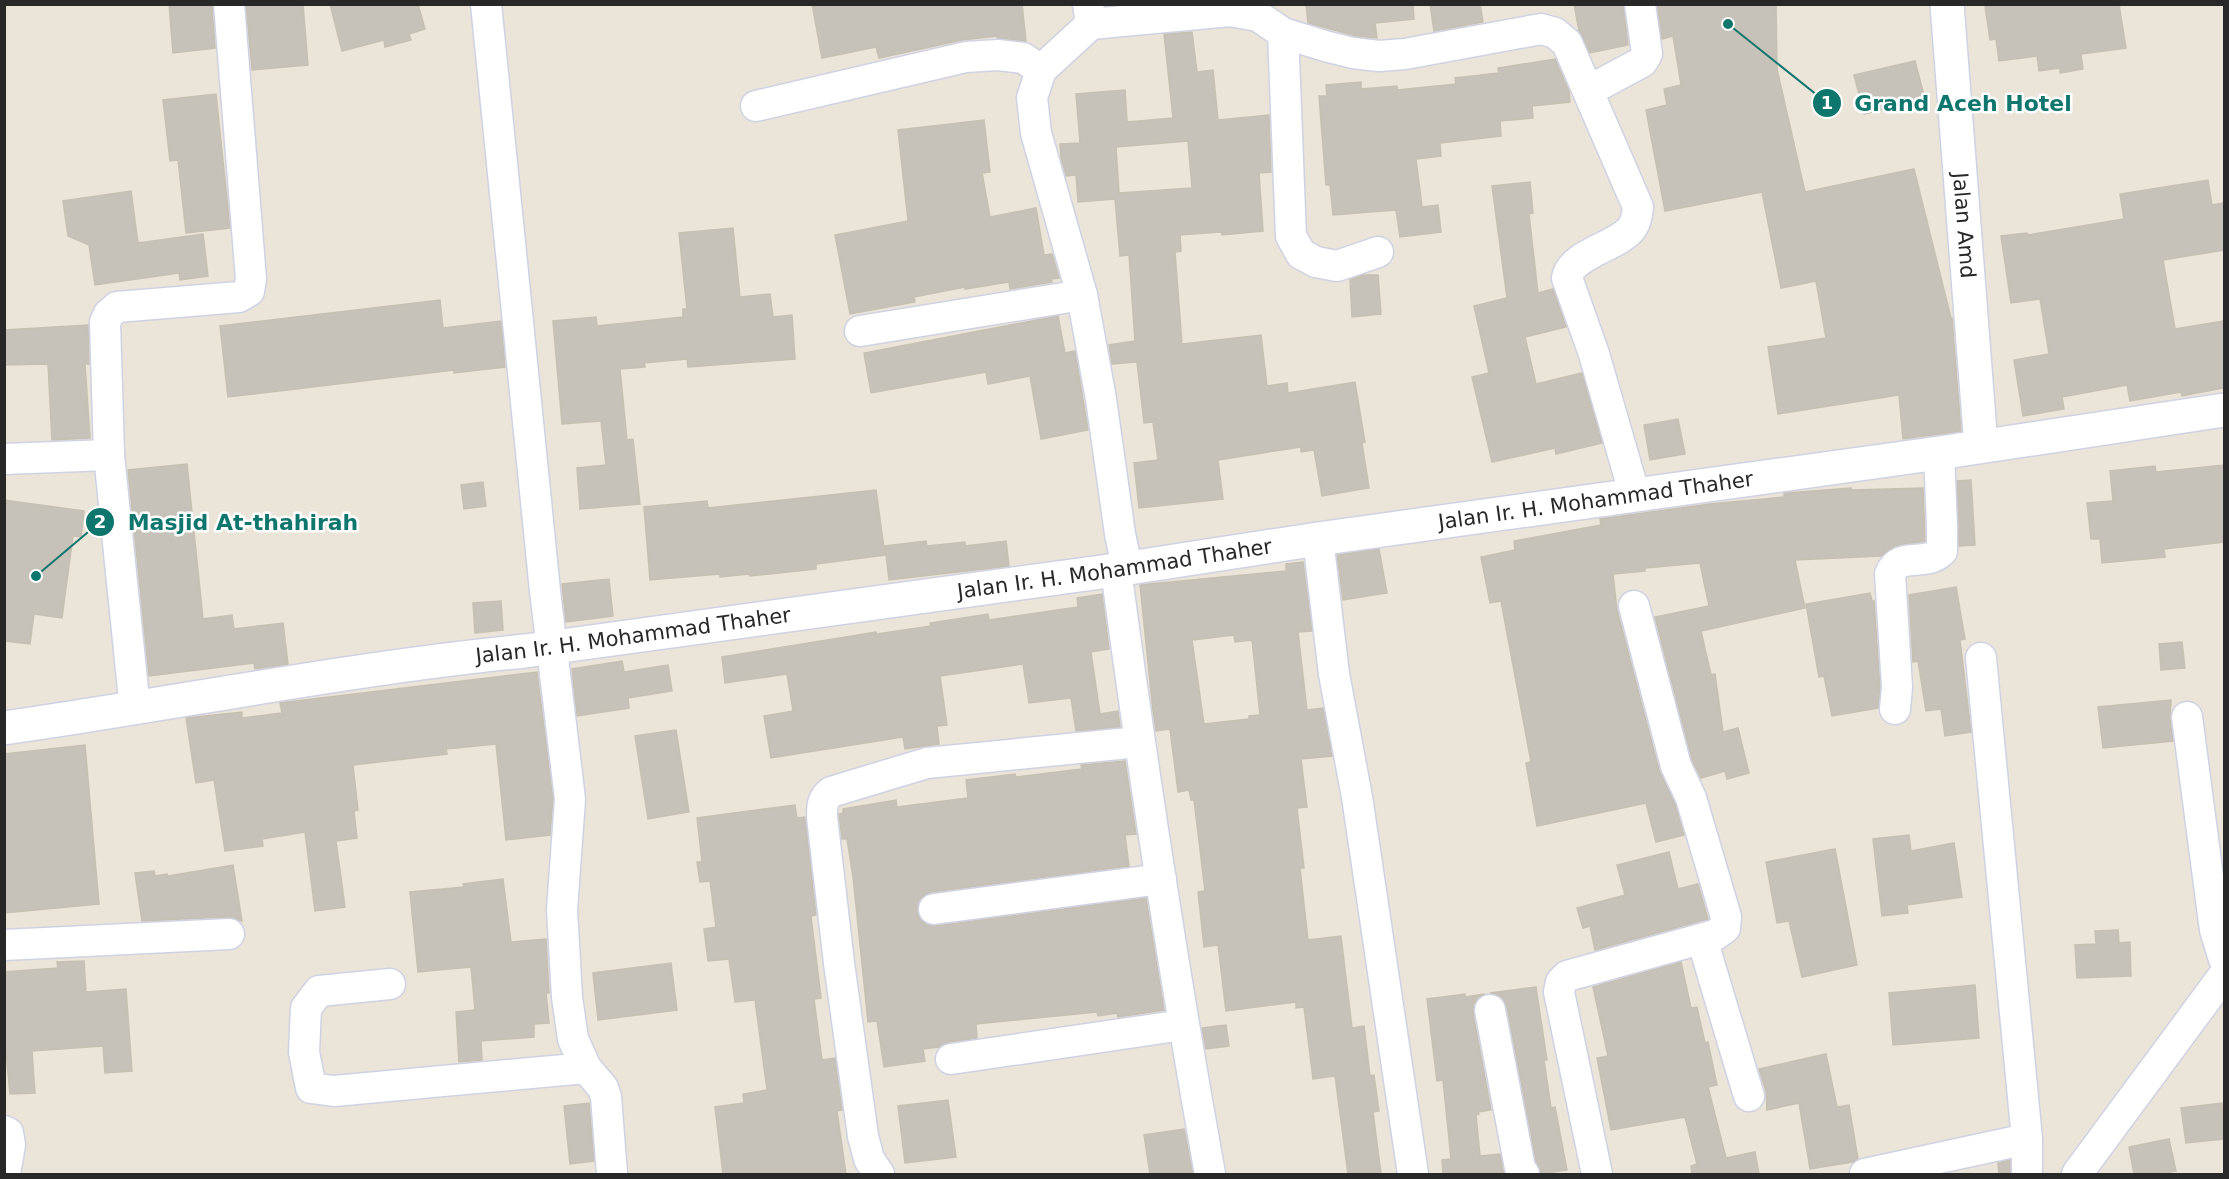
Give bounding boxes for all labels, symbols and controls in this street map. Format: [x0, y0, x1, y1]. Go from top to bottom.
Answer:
callout: Grand Aceh Hotel [1812, 83, 2084, 123]
text: Grand Aceh Hotel [1854, 91, 2072, 116]
text: 1 [1821, 92, 1833, 113]
street label: Jalan Amd [1948, 170, 1980, 279]
street label: Jalan Ir. H. Mohammad Thaher [1435, 467, 1755, 534]
callout: Masjid At-thahirah [85, 502, 370, 542]
text: Masjid At-thahirah [128, 510, 358, 535]
text: 2 [94, 511, 106, 532]
street label: Jalan Ir. H. Mohammad Thaher [954, 534, 1274, 604]
street label: Jalan Ir. H. Mohammad Thaher [472, 603, 793, 668]

